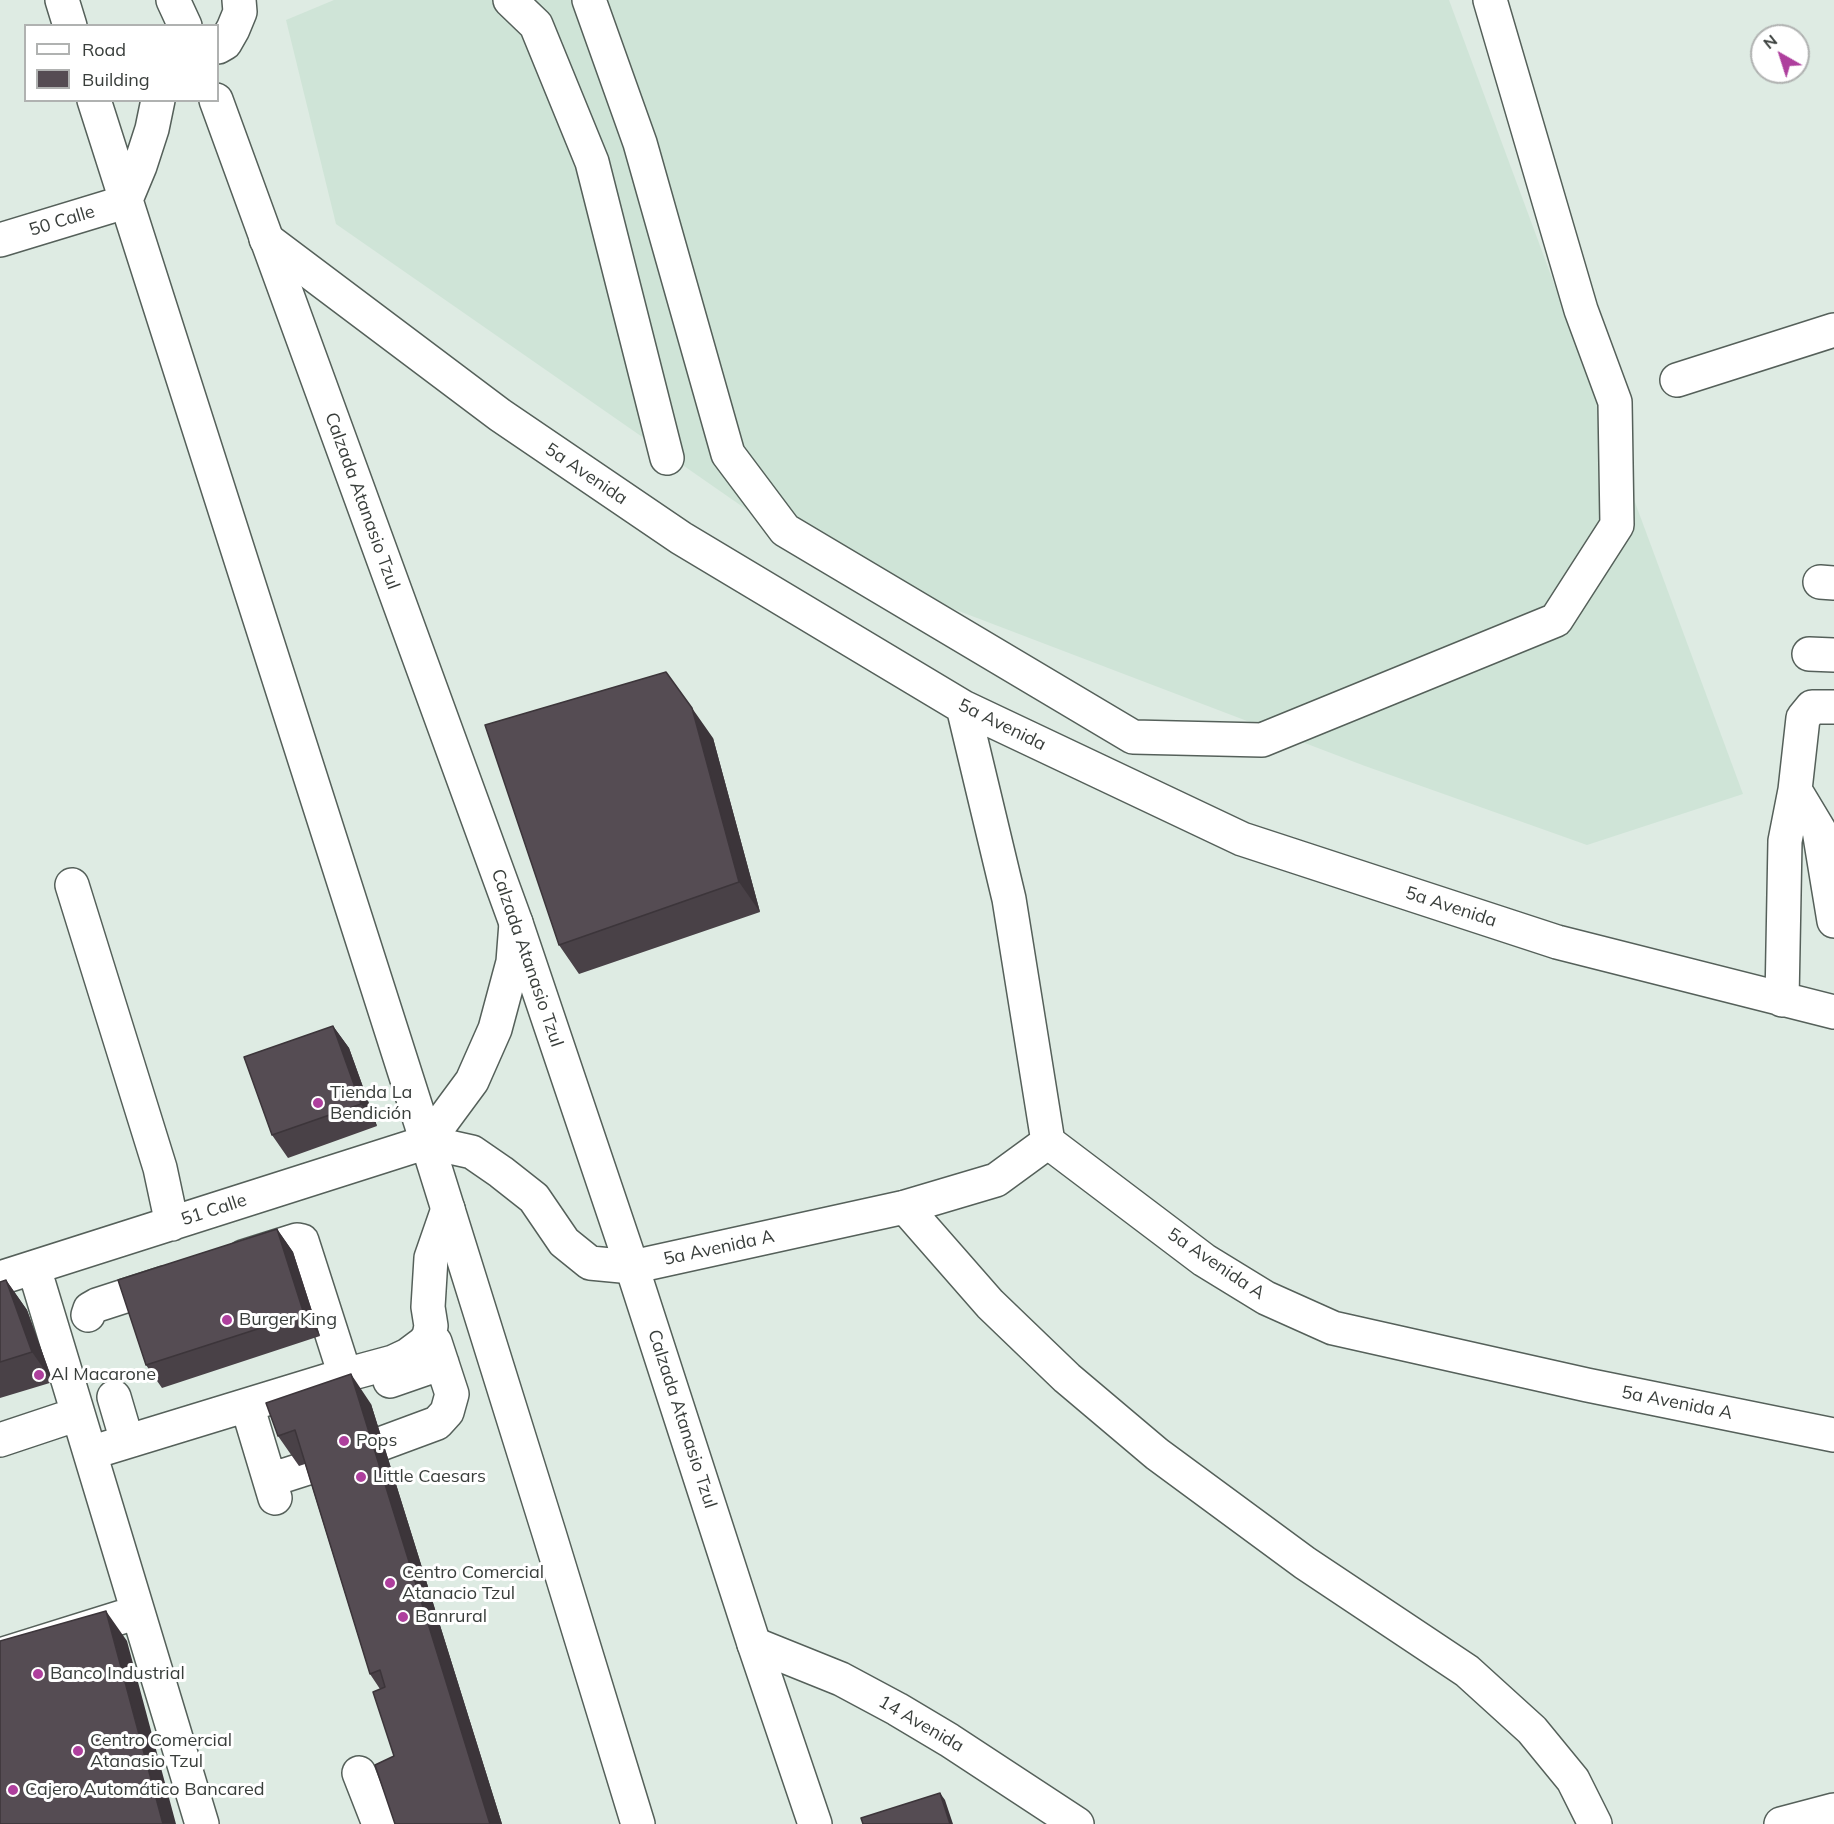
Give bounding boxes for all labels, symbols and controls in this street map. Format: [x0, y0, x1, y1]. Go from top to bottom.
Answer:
legend [24, 24, 219, 102]
north arrow [1750, 24, 1810, 84]
text: N [1759, 30, 1781, 53]
text: Road [82, 38, 126, 61]
text: Building [82, 68, 150, 91]
street label: 50 Calle [27, 201, 97, 241]
street label: Calzada Atanasio Tzul [320, 410, 404, 592]
street label: 5a Avenida [541, 439, 631, 509]
street label: 5a Avenida [955, 695, 1049, 755]
street label: Calzada Atanasio Tzul [486, 866, 568, 1050]
street label: 5a Avenida [1403, 882, 1499, 932]
place label: Tienda La Bendición [330, 1082, 412, 1124]
marker: Tienda La Bendición [311, 1096, 325, 1110]
street label: 51 Calle [179, 1189, 249, 1231]
street label: 5a Avenida A [1163, 1224, 1269, 1304]
street label: 5a Avenida A [662, 1226, 776, 1270]
place label: Burger King [239, 1309, 337, 1331]
marker: Burger King [220, 1313, 234, 1327]
street label: Calzada Atanasio Tzul [643, 1327, 721, 1511]
place label: Al Macarone [51, 1364, 156, 1386]
marker: Al Macarone [32, 1368, 46, 1382]
street label: 5a Avenida A [1620, 1382, 1734, 1424]
place label: Pops [356, 1430, 397, 1452]
marker: Pops [337, 1434, 351, 1448]
place label: Little Caesars [373, 1466, 486, 1488]
marker: Little Caesars [354, 1470, 368, 1484]
place label: Centro Comercial Atanacio Tzul [402, 1562, 544, 1604]
marker: Centro Comercial Atanacio Tzul [383, 1576, 397, 1590]
place label: Banrural [415, 1606, 487, 1628]
marker: Banrural [396, 1610, 410, 1624]
place label: Banco Industrial [50, 1663, 185, 1685]
marker: Banco Industrial [31, 1667, 45, 1681]
street label: 14 Avenida [875, 1691, 967, 1757]
place label: Centro Comercial Atanasio Tzul [90, 1730, 232, 1772]
marker: Centro Comercial Atanasio Tzul [71, 1744, 85, 1758]
place label: Cajero Automático Bancared [25, 1779, 265, 1801]
marker: Cajero Automático Bancared [6, 1783, 20, 1797]

